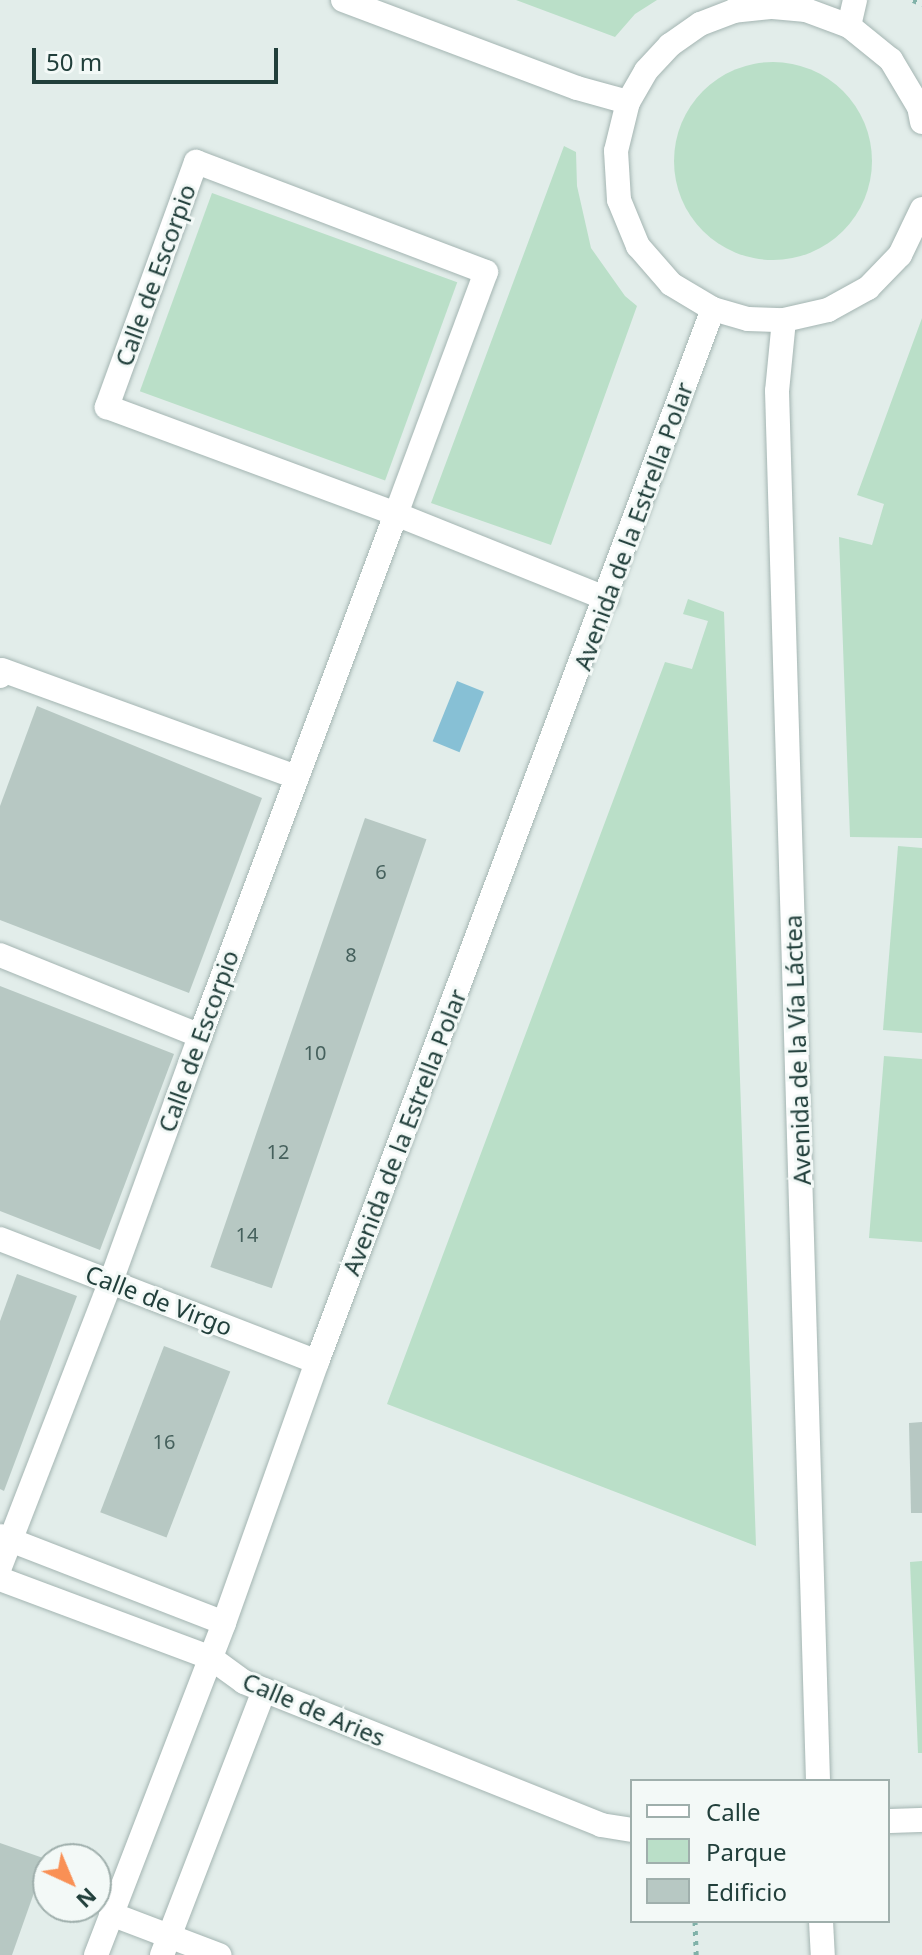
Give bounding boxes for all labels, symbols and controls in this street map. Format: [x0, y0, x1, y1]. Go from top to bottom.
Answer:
scale bar [36, 32, 282, 82]
text: 50 m [46, 45, 102, 78]
street label: Calle de Escorpio [109, 180, 201, 370]
street label: Avenida de la Estrella Polar [567, 378, 699, 674]
house number: 6 [375, 859, 387, 883]
street label: Avenida de la Vía Láctea [778, 914, 816, 1186]
house number: 8 [345, 942, 357, 966]
street label: Calle de Escorpio [152, 946, 244, 1136]
street label: Avenida de la Estrella Polar [336, 985, 472, 1279]
house number: 10 [304, 1040, 326, 1064]
house number: 12 [267, 1139, 289, 1163]
house number: 14 [236, 1222, 258, 1246]
street label: Calle de Virgo [82, 1259, 236, 1341]
house number: 16 [153, 1429, 175, 1453]
street label: Calle de Aries [239, 1666, 389, 1752]
legend [630, 1779, 890, 1923]
text: Calle [706, 1795, 761, 1828]
text: Parque [706, 1835, 787, 1868]
north arrow [32, 1843, 112, 1923]
text: Edificio [706, 1875, 787, 1908]
text: N [70, 1882, 104, 1916]

